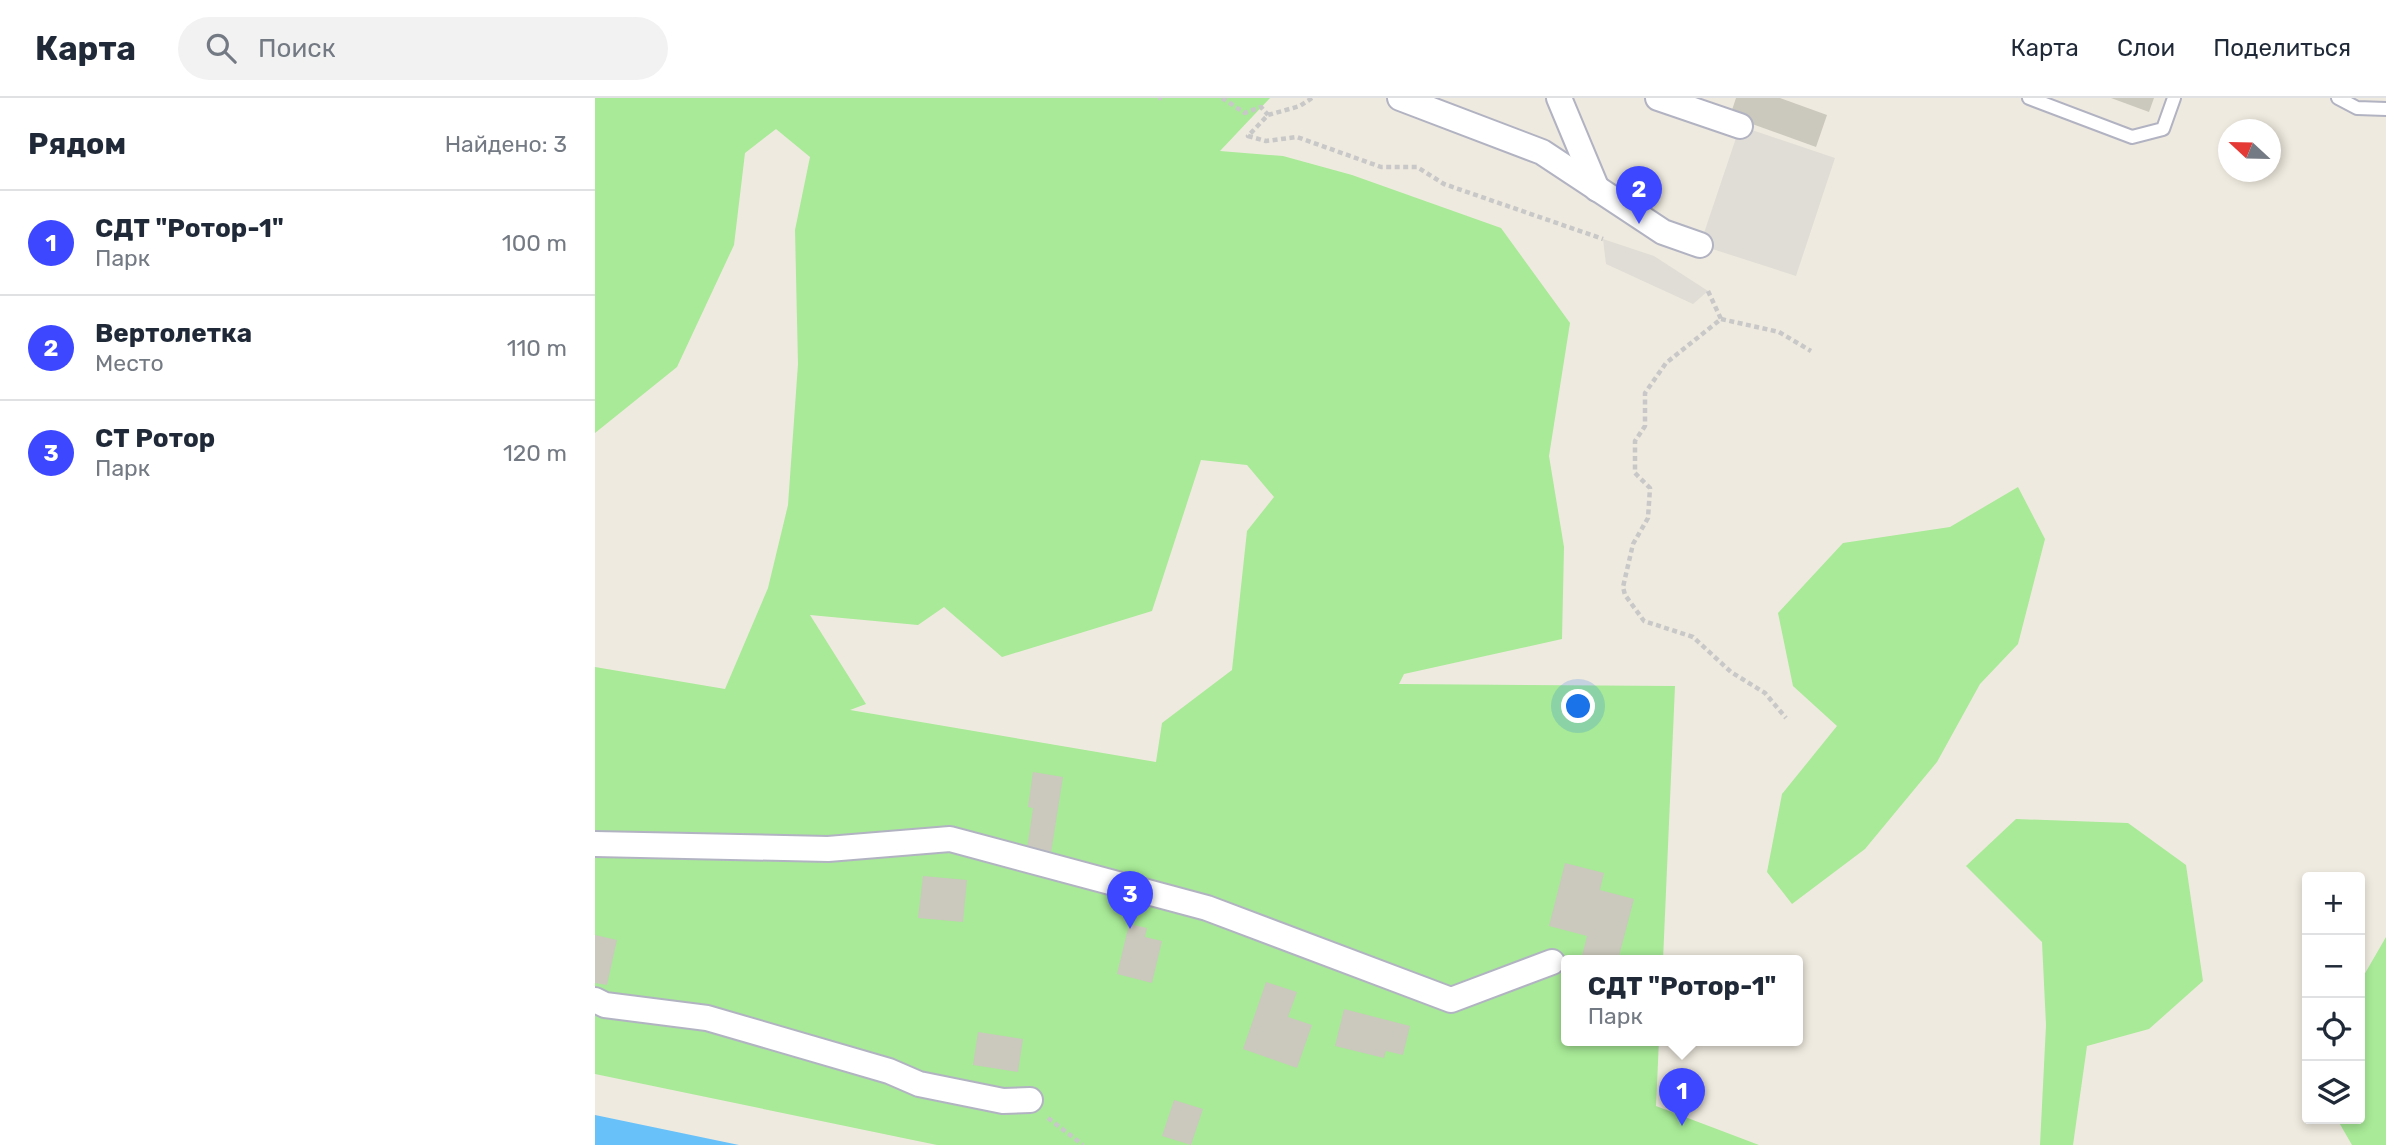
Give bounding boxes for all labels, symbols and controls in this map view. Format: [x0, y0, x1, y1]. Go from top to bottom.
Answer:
search box [178, 17, 668, 80]
text: Карта [35, 29, 136, 68]
icon: search [202, 29, 240, 67]
text: Поиск [258, 33, 336, 64]
text: Карта [2010, 34, 2079, 62]
text: Слои [2117, 34, 2175, 62]
text: Поделиться [2213, 34, 2351, 62]
north arrow [2218, 119, 2281, 182]
text: Рядом [28, 126, 126, 162]
text: Найдено: 3 [445, 130, 567, 158]
pin: 2 [1616, 166, 1662, 224]
text: СДТ "Ротор-1" [95, 213, 284, 244]
text: 1 [45, 229, 57, 257]
text: 100 m [502, 229, 567, 257]
text: Парк [95, 244, 150, 272]
text: Вертолетка [95, 318, 252, 349]
text: 2 [44, 334, 58, 362]
text: 110 m [507, 334, 567, 362]
text: Место [95, 349, 164, 377]
text: СТ Ротор [95, 423, 215, 454]
text: 3 [43, 439, 59, 467]
text: 120 m [503, 439, 567, 467]
text: Парк [95, 454, 150, 482]
your location [1561, 689, 1595, 723]
pin: 3 [1107, 871, 1153, 929]
map controls [2302, 872, 2365, 1124]
button: + [2302, 872, 2365, 935]
button: − [2302, 935, 2365, 998]
popup [1561, 955, 1803, 1046]
text: СДТ "Ротор-1" [1588, 971, 1776, 1002]
button: locate [2302, 998, 2365, 1061]
text: Парк [1588, 1002, 1643, 1030]
button: layers [2302, 1061, 2365, 1124]
pin: 1 [1659, 1068, 1705, 1126]

